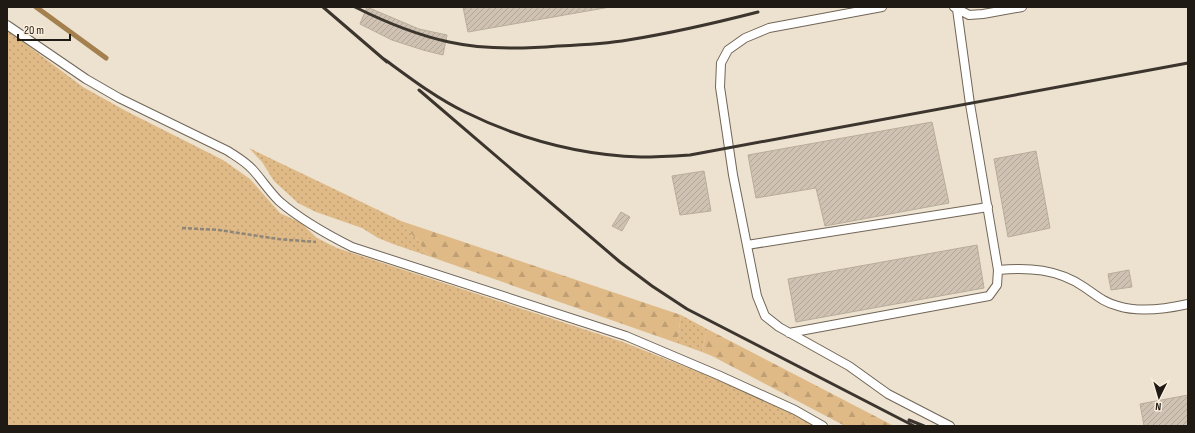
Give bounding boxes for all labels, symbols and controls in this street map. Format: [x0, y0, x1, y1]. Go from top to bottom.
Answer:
scale bar [18, 16, 70, 42]
text: 20 m [24, 23, 44, 38]
north arrow [1139, 377, 1179, 417]
text: N [1155, 400, 1162, 413]

